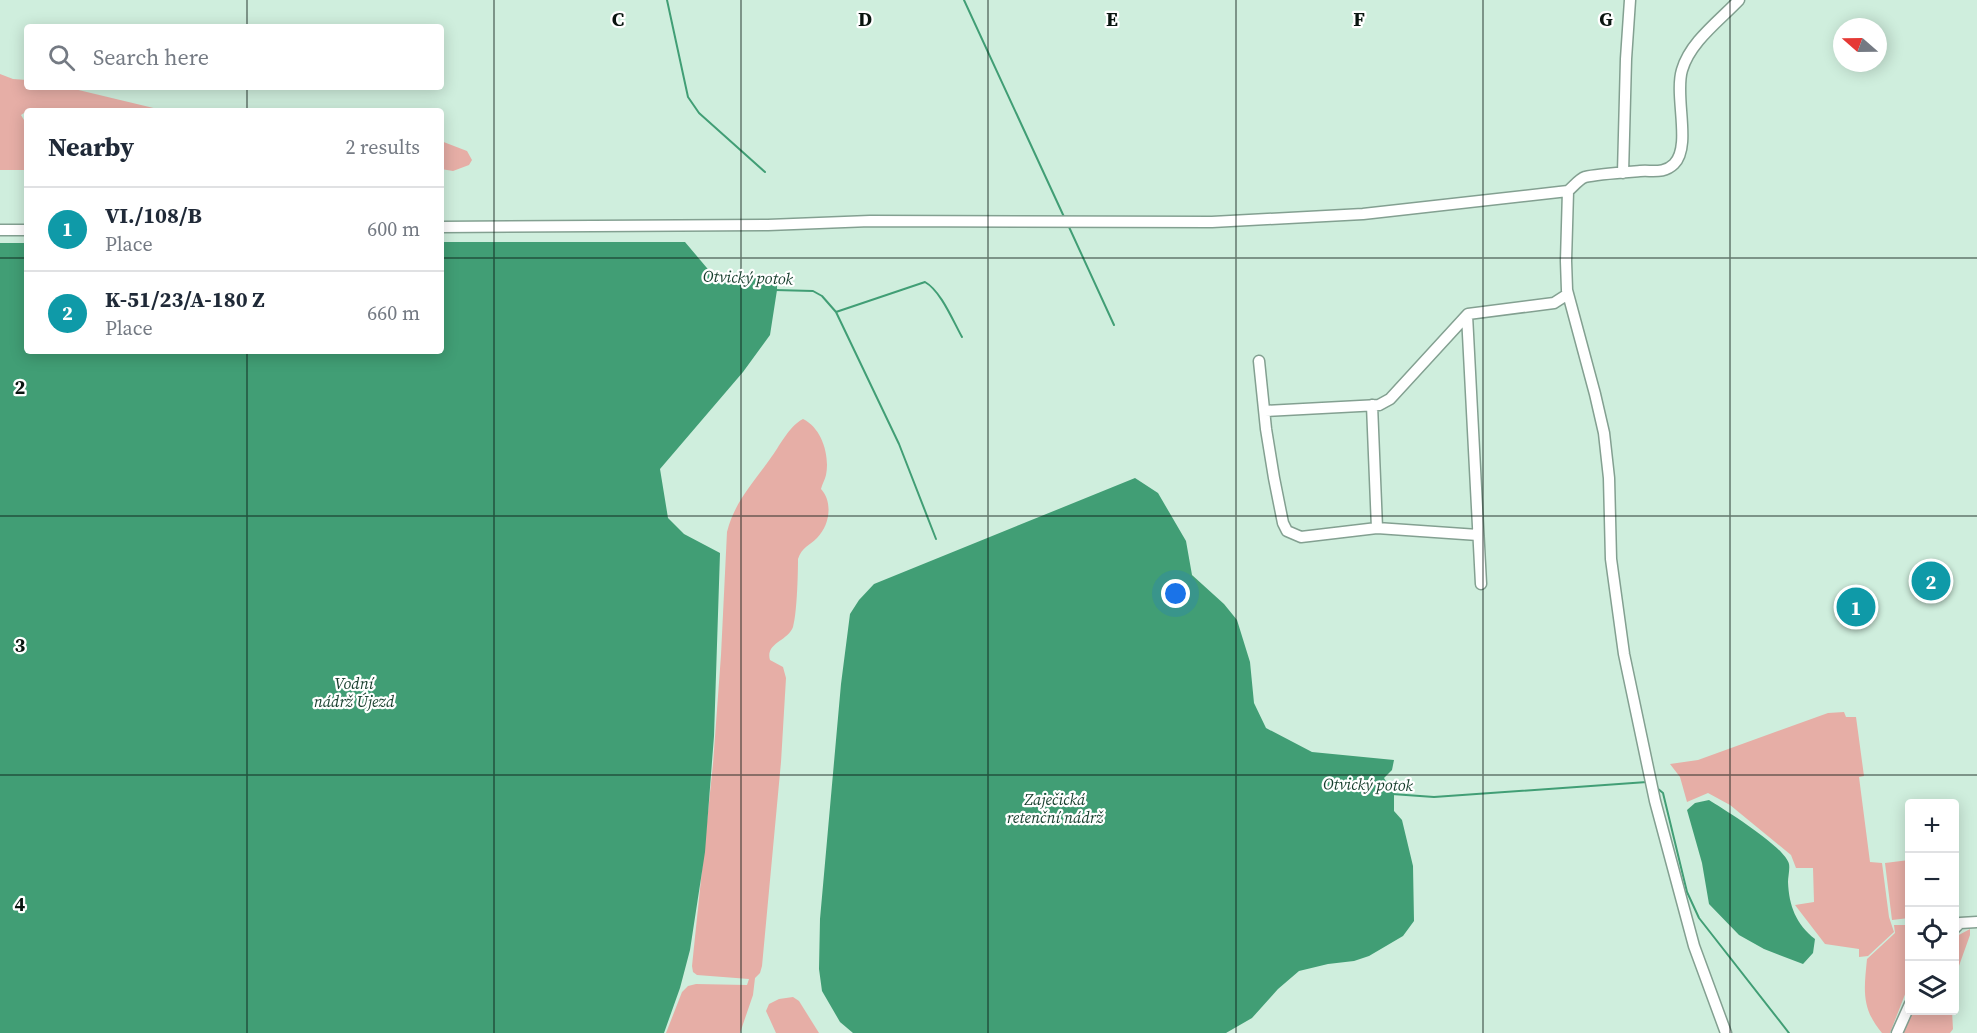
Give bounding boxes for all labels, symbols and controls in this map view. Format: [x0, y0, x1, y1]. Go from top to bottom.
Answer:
text: C [612, 5, 624, 33]
text: D [858, 5, 872, 33]
text: E [1106, 5, 1118, 33]
text: F [1353, 5, 1365, 33]
text: G [1599, 5, 1613, 33]
north arrow [1833, 18, 1887, 72]
search box [24, 24, 444, 90]
icon: search [45, 41, 78, 74]
text: Search here [93, 42, 209, 72]
text: Nearby [48, 129, 134, 165]
text: 2 results [345, 133, 420, 161]
text: VI./108/B [105, 200, 202, 230]
text: 1 [62, 215, 73, 243]
text: 600 m [367, 215, 420, 243]
text: Place [105, 230, 153, 258]
water label: Otvický potok [703, 264, 794, 290]
text: K-51/23/A-180 Z [105, 284, 265, 314]
text: 2 [62, 299, 73, 327]
text: 660 m [367, 299, 420, 327]
text: Place [105, 314, 153, 342]
text: 2 [15, 373, 26, 401]
pin: 2 [1912, 558, 1950, 604]
your location [1161, 579, 1190, 608]
pin: 1 [1836, 584, 1876, 630]
text: 3 [15, 631, 26, 659]
water label: Vodní nádrž Újezd [314, 672, 395, 712]
water label: Otvický potok [1323, 772, 1414, 796]
water label: Zaječická retenční nádrž [1007, 788, 1104, 828]
map controls [1905, 799, 1959, 1015]
button: + [1905, 799, 1959, 853]
button: − [1905, 853, 1959, 907]
text: 4 [15, 890, 26, 918]
button: locate [1905, 907, 1959, 961]
button: layers [1905, 961, 1959, 1015]

